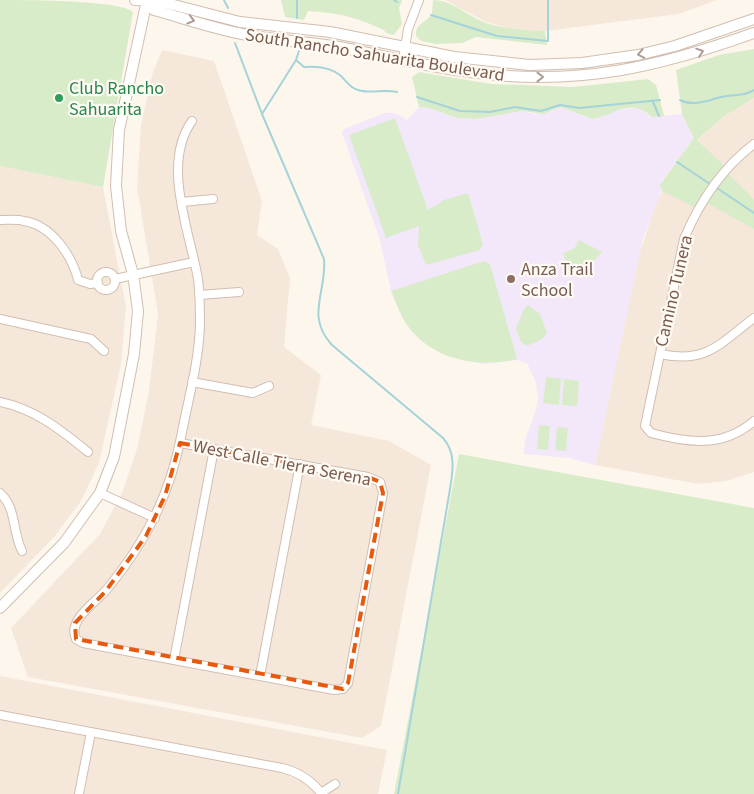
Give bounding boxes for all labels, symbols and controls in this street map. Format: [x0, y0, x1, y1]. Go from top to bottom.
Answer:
one-way arrow [186, 14, 195, 25]
street label: South Rancho Sahuarita Boulevard [243, 22, 507, 88]
one-way arrow [695, 48, 704, 58]
one-way arrow [636, 49, 645, 59]
one-way arrow [536, 72, 544, 82]
place label: Club Rancho Sahuarita [69, 76, 164, 122]
marker: Club Rancho Sahuarita [53, 92, 65, 104]
street label: Camino Tunera [649, 233, 699, 349]
place label: Anza Trail School [521, 257, 593, 303]
marker: Anza Trail School [505, 273, 517, 285]
street label: West Calle Tierra Serena [191, 433, 373, 493]

